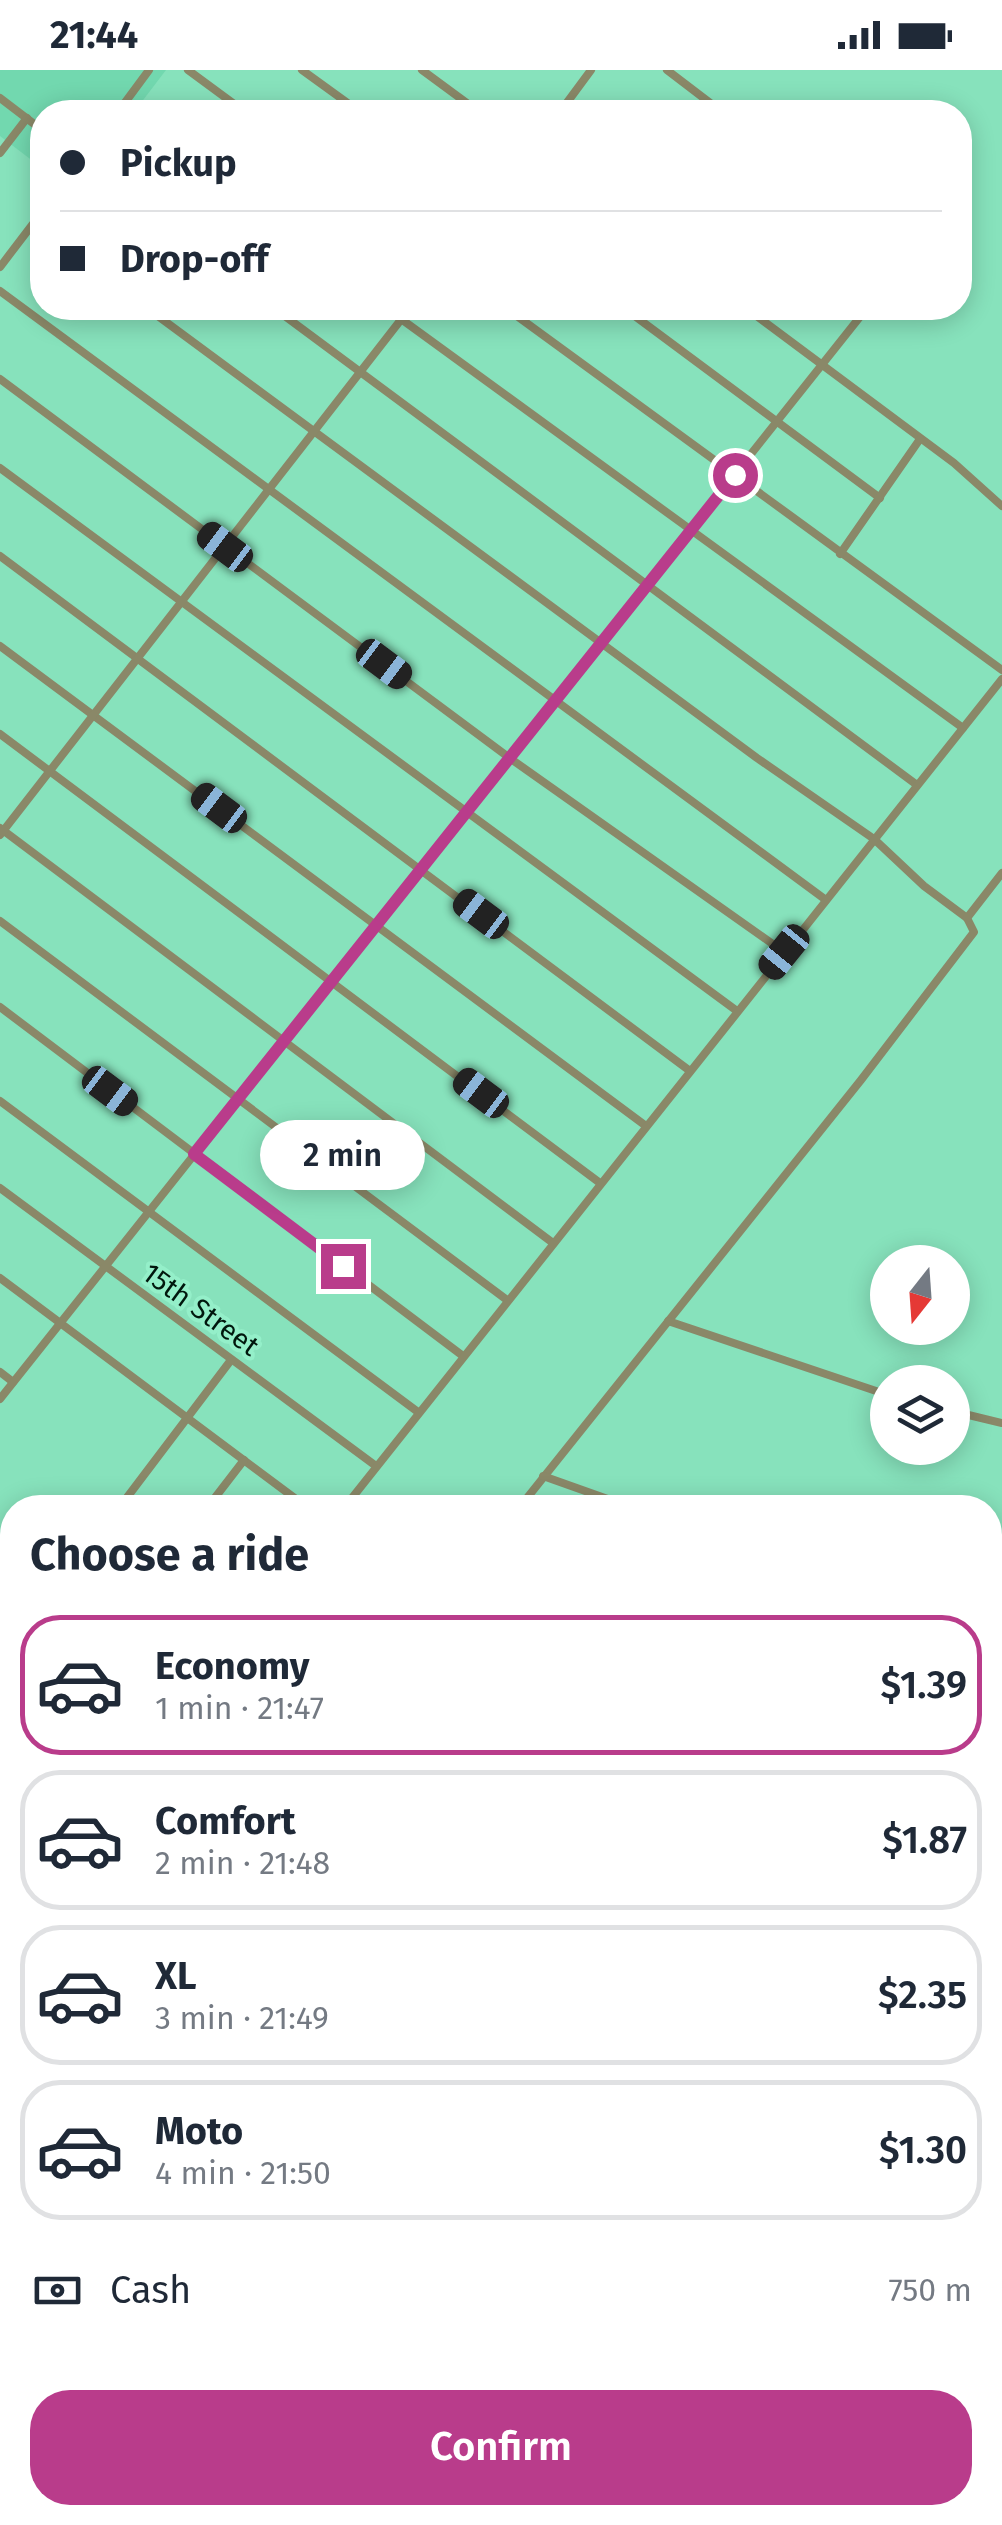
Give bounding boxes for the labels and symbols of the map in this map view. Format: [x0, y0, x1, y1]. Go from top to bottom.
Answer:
route start [713, 453, 758, 498]
car [192, 517, 258, 577]
car [351, 634, 417, 694]
car [186, 778, 252, 838]
car [448, 884, 514, 944]
car [753, 919, 815, 985]
car [77, 1061, 143, 1121]
car [448, 1063, 514, 1123]
callout: 2 min [260, 1121, 426, 1191]
route end [321, 1244, 366, 1289]
north arrow [870, 1245, 970, 1345]
street label: 15th Street [136, 1256, 266, 1363]

